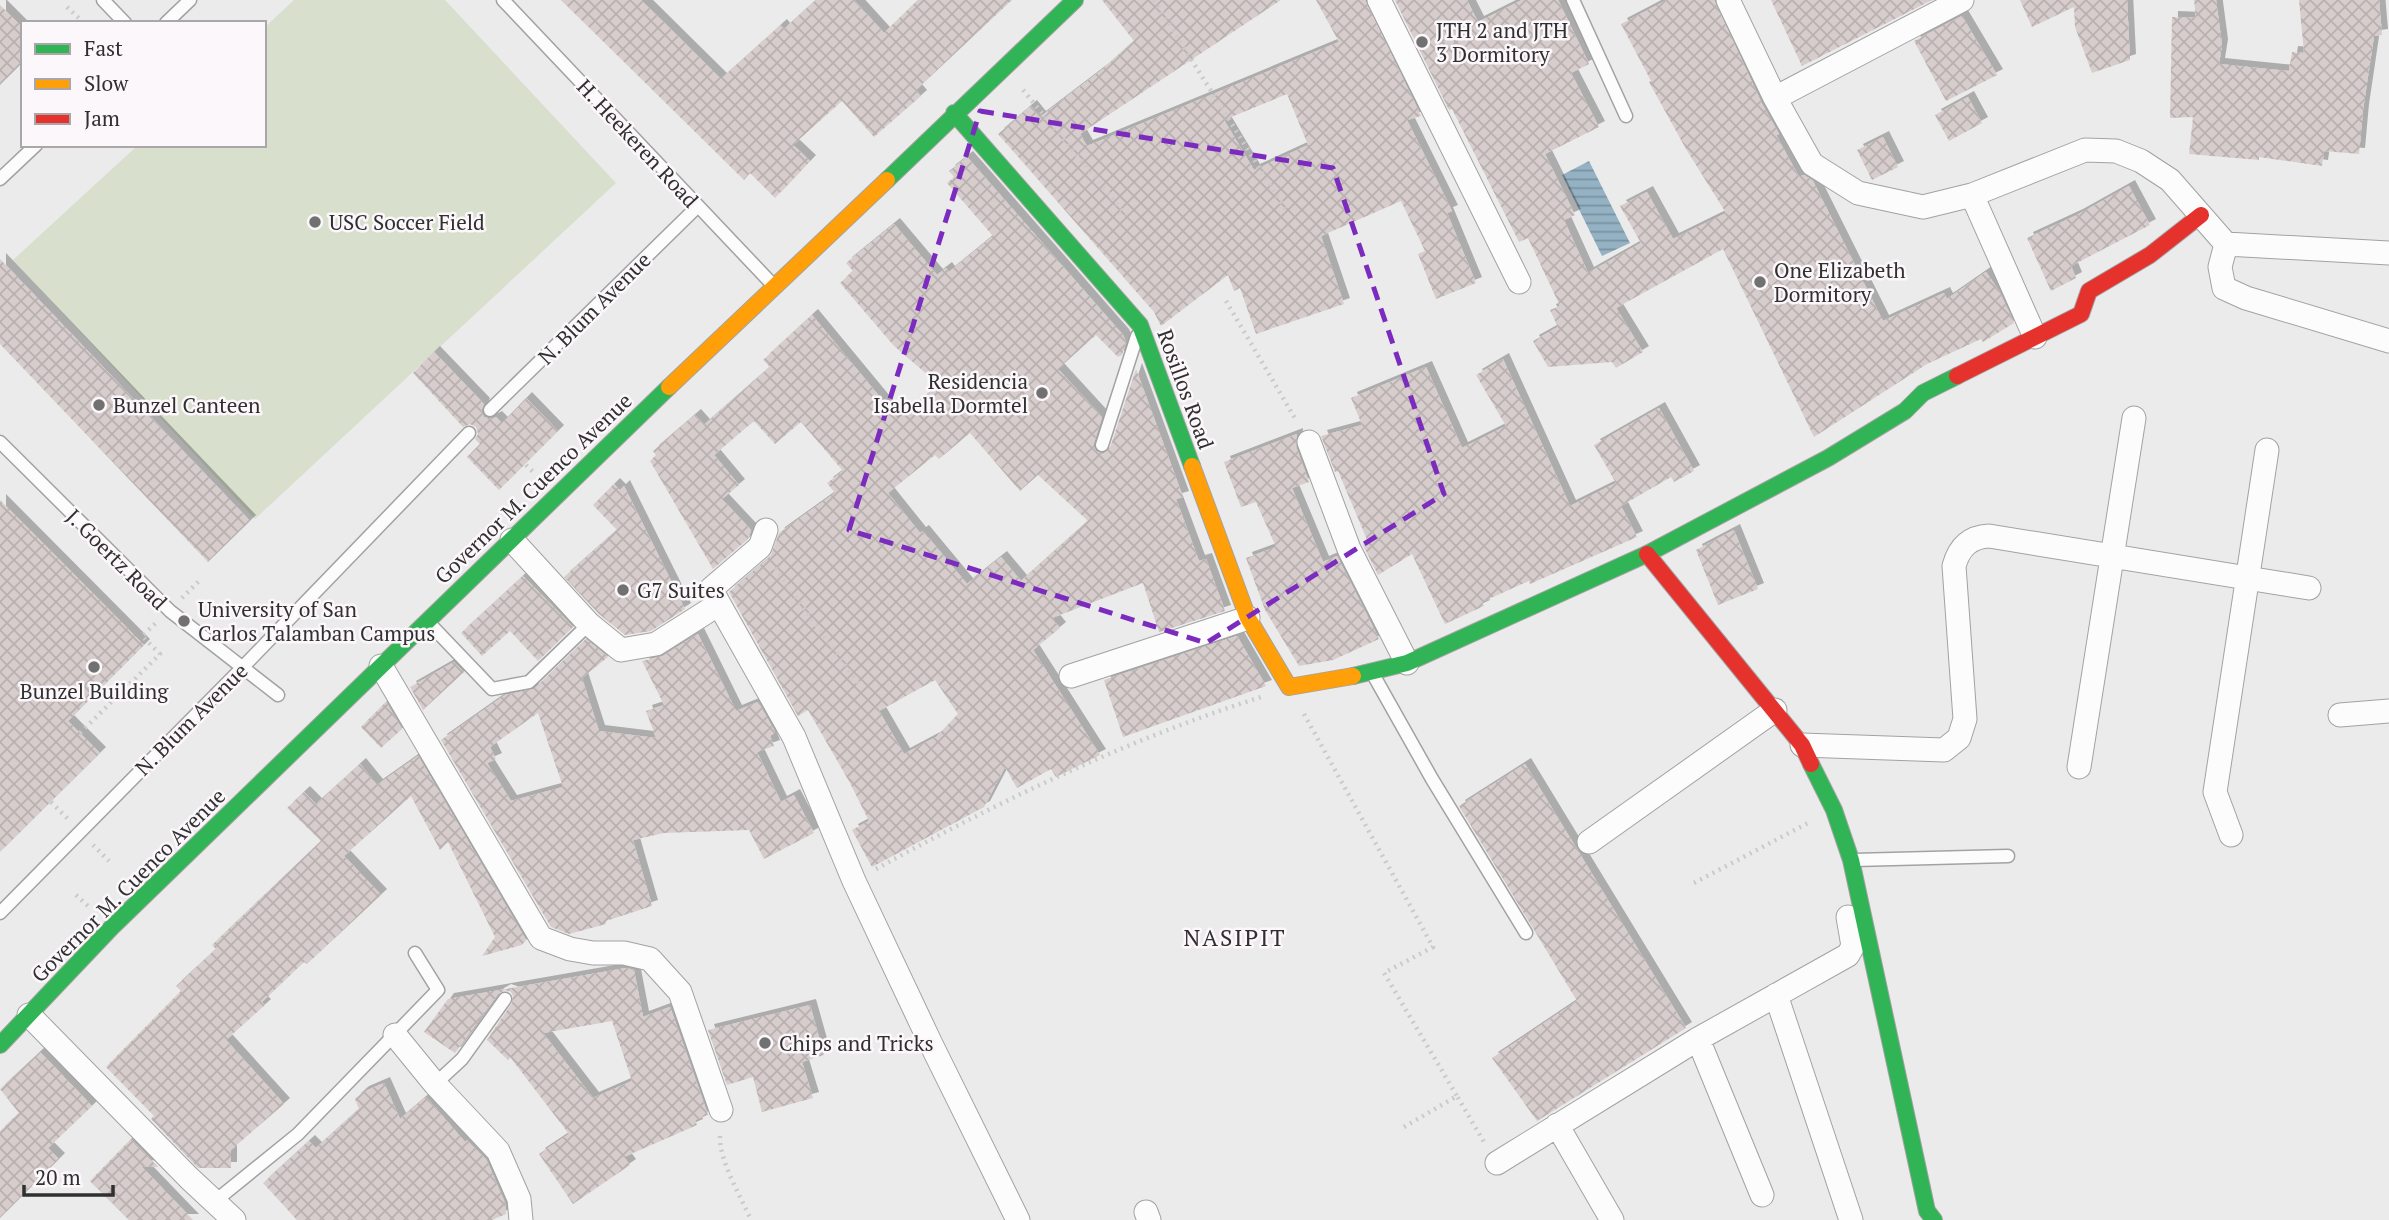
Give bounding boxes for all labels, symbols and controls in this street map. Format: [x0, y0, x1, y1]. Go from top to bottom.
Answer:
place label: JTH 2 and JTH 3 Dormitory [1436, 16, 1568, 68]
legend [21, 21, 266, 147]
text: Fast [84, 34, 123, 62]
marker: JTH 2 and JTH 3 Dormitory [1414, 34, 1430, 50]
text: Slow [84, 69, 129, 97]
street label: H. Heekeren Road [571, 73, 705, 214]
text: Jam [84, 104, 120, 132]
place label: USC Soccer Field [329, 208, 485, 236]
marker: USC Soccer Field [307, 214, 323, 230]
street label: N. Blum Avenue [532, 246, 656, 370]
place label: One Elizabeth Dormitory [1774, 256, 1906, 308]
marker: One Elizabeth Dormitory [1752, 274, 1768, 290]
street label: Rosillos Road [1151, 325, 1221, 453]
place label: Residencia Isabella Dormtel [873, 367, 1028, 419]
marker: Residencia Isabella Dormtel [1034, 385, 1050, 401]
street label: Governor M. Cuenco Avenue [429, 386, 637, 590]
place label: Bunzel Canteen [113, 391, 261, 419]
marker: Bunzel Canteen [91, 397, 107, 413]
street label: J. Goertz Road [60, 502, 174, 616]
place label: G7 Suites [637, 576, 725, 604]
marker: G7 Suites [615, 582, 631, 598]
place label: University of San Carlos Talamban Campus [198, 595, 435, 647]
marker: University of San Carlos Talamban Campus [176, 613, 192, 629]
street label: N. Blum Avenue [129, 657, 253, 781]
marker: Bunzel Building [86, 659, 102, 675]
place label: Bunzel Building [20, 677, 169, 705]
street label: Governor M. Cuenco Avenue [25, 782, 231, 988]
district label: NASIPIT [1183, 922, 1287, 953]
place label: Chips and Tricks [779, 1029, 934, 1057]
marker: Chips and Tricks [757, 1035, 773, 1051]
scale bar [24, 1154, 114, 1198]
text: 20 m [35, 1163, 81, 1191]

